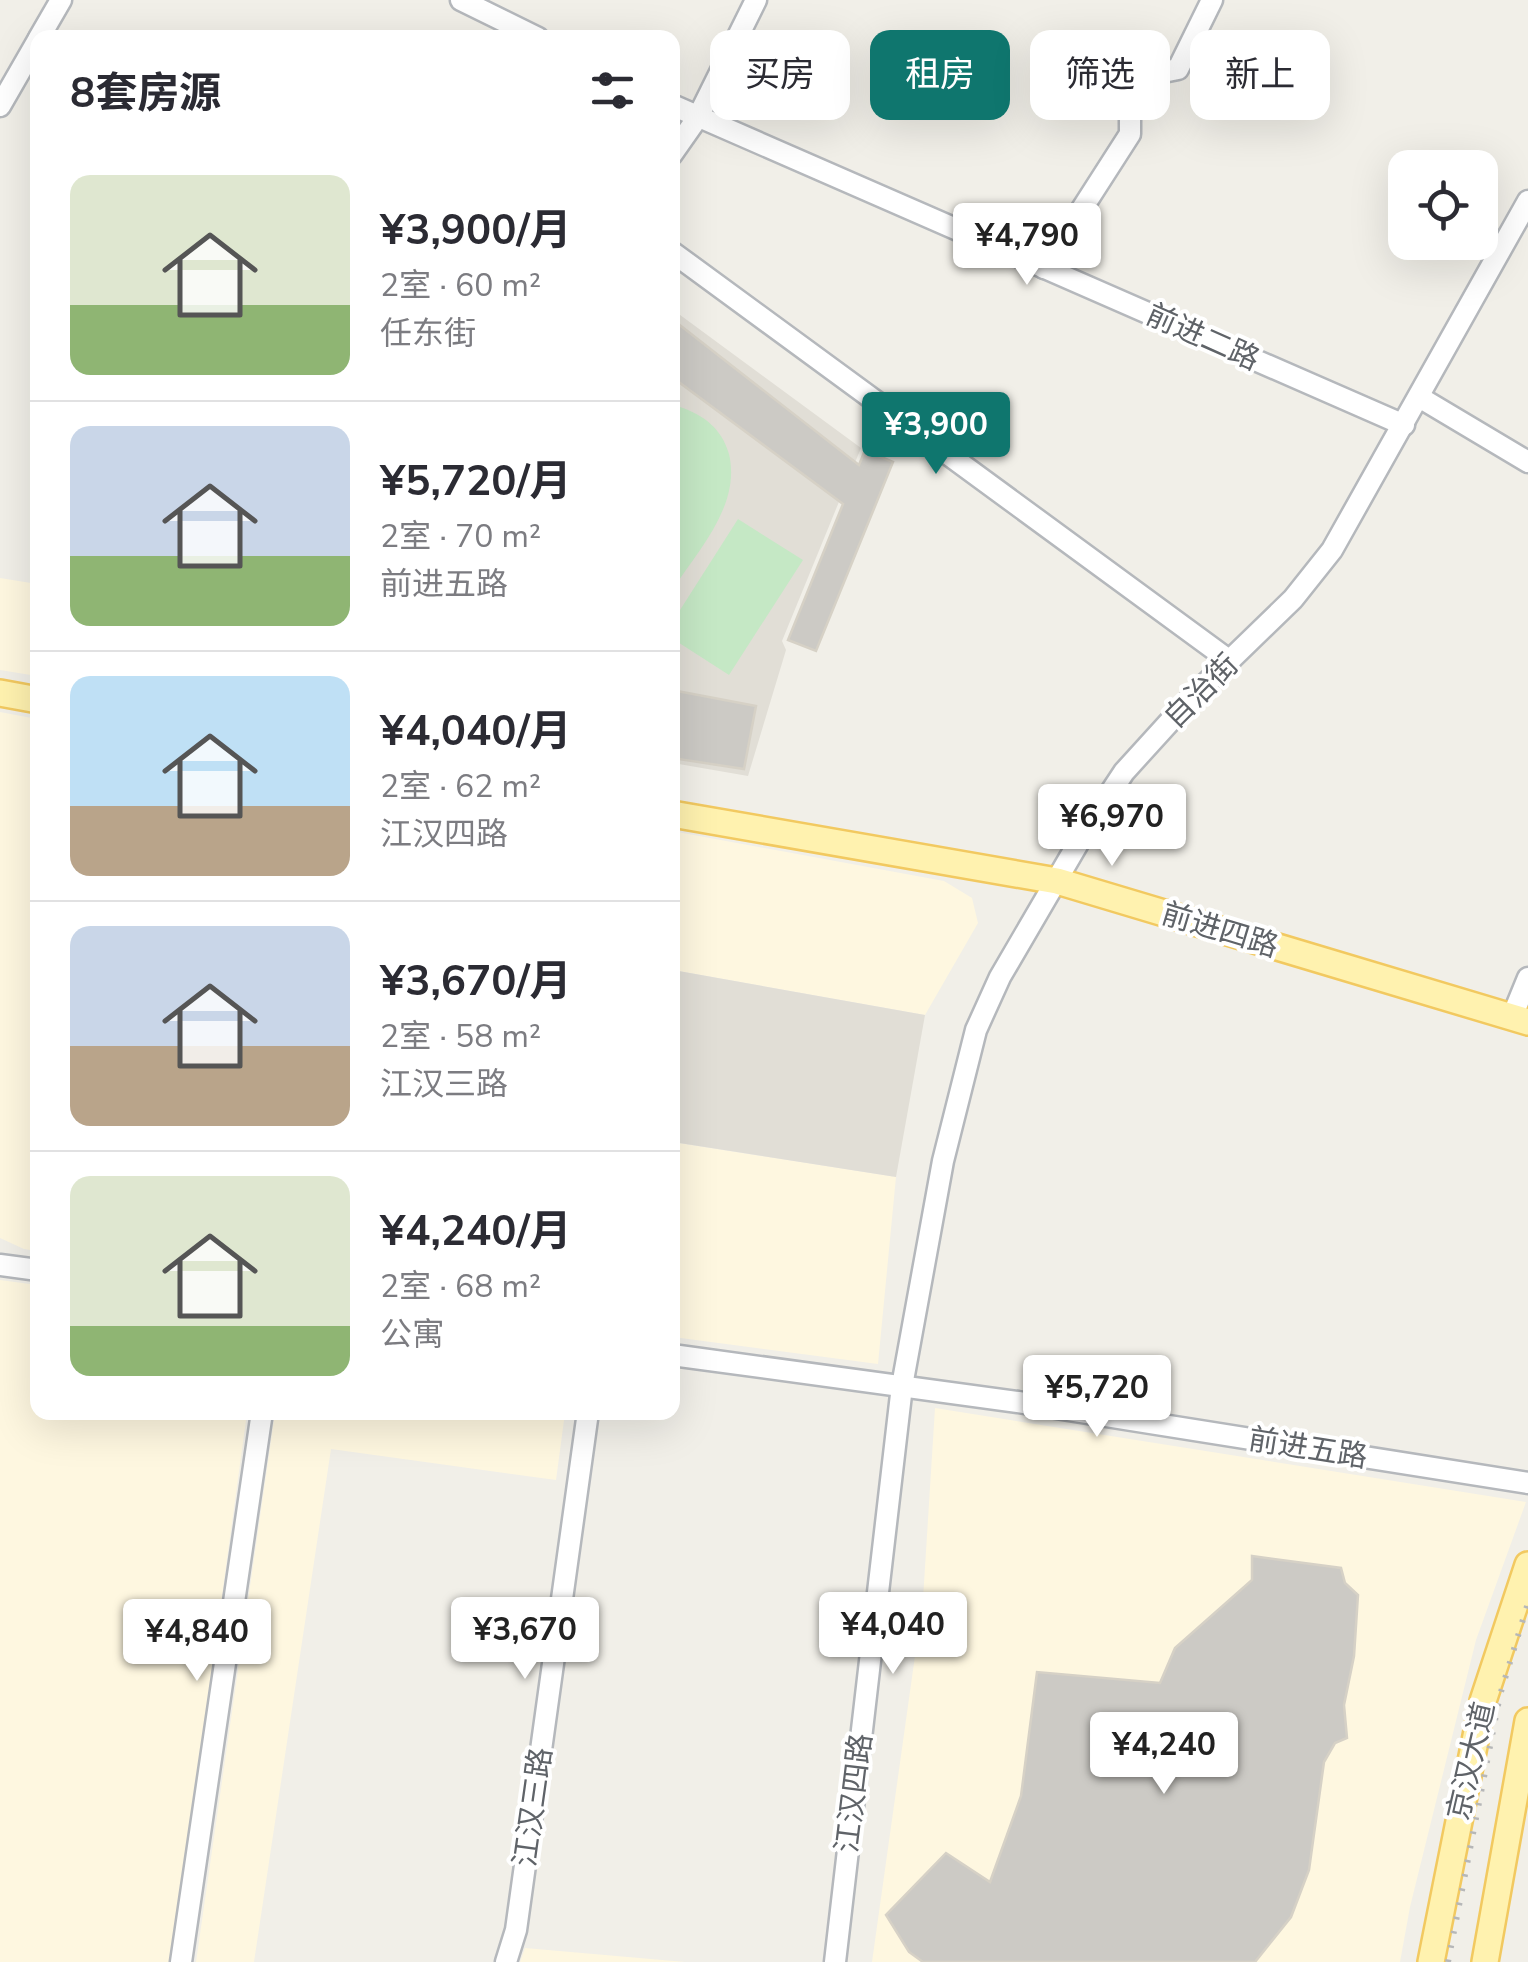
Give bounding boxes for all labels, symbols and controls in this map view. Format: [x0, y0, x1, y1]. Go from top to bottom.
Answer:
chip: 买房 [710, 30, 850, 120]
chip: 租房 [870, 30, 1010, 120]
chip: 筛选 [1030, 30, 1170, 120]
chip: 新上 [1190, 30, 1330, 120]
icon: filters [585, 63, 640, 118]
text: 8套房源 [70, 65, 221, 122]
map controls [1388, 150, 1498, 260]
button: locate [1388, 150, 1498, 260]
text: ¥3,900/月 [380, 202, 572, 259]
pin: ¥4,790 [946, 203, 1108, 288]
text: ¥4,790 [975, 214, 1079, 257]
icon: home [150, 215, 270, 335]
text: 2室 · 60 m² [380, 264, 541, 307]
street label: 前进二路 [1140, 294, 1266, 381]
text: 任东街 [380, 312, 476, 355]
pin: ¥3,900 [855, 392, 1017, 477]
text: ¥3,900 [884, 403, 988, 446]
text: ¥5,720/月 [380, 453, 572, 510]
icon: home [150, 466, 270, 586]
text: 2室 · 70 m² [380, 515, 541, 558]
text: 前进五路 [380, 563, 508, 606]
street label: 自治街 [1155, 645, 1248, 738]
text: ¥4,040/月 [380, 703, 572, 760]
icon: home [150, 716, 270, 836]
text: 2室 · 62 m² [380, 765, 541, 808]
pin: ¥6,970 [1031, 784, 1193, 869]
text: ¥6,970 [1060, 795, 1164, 838]
text: 江汉四路 [380, 813, 508, 856]
street label: 前进四路 [1156, 893, 1283, 968]
text: ¥3,670/月 [380, 953, 572, 1010]
icon: home [150, 966, 270, 1086]
text: 2室 · 58 m² [380, 1015, 541, 1058]
text: 江汉三路 [380, 1063, 508, 1106]
text: ¥4,240/月 [380, 1203, 572, 1260]
icon: home [150, 1216, 270, 1336]
text: 2室 · 68 m² [380, 1265, 541, 1308]
text: 公寓 [380, 1313, 444, 1356]
pin: ¥5,720 [1016, 1355, 1178, 1440]
text: ¥5,720 [1045, 1366, 1149, 1409]
street label: 前进五路 [1245, 1419, 1370, 1478]
pin: ¥4,040 [812, 1592, 974, 1677]
pin: ¥3,670 [444, 1597, 606, 1682]
pin: ¥4,840 [116, 1599, 278, 1684]
text: ¥4,040 [841, 1603, 945, 1646]
text: ¥3,670 [473, 1608, 577, 1651]
text: ¥4,840 [145, 1610, 249, 1653]
street label: 京汉大道 [1438, 1698, 1505, 1824]
pin: ¥4,240 [1083, 1712, 1245, 1797]
text: ¥4,240 [1112, 1723, 1216, 1766]
street label: 江汉四路 [827, 1731, 882, 1855]
street label: 江汉三路 [505, 1745, 562, 1869]

